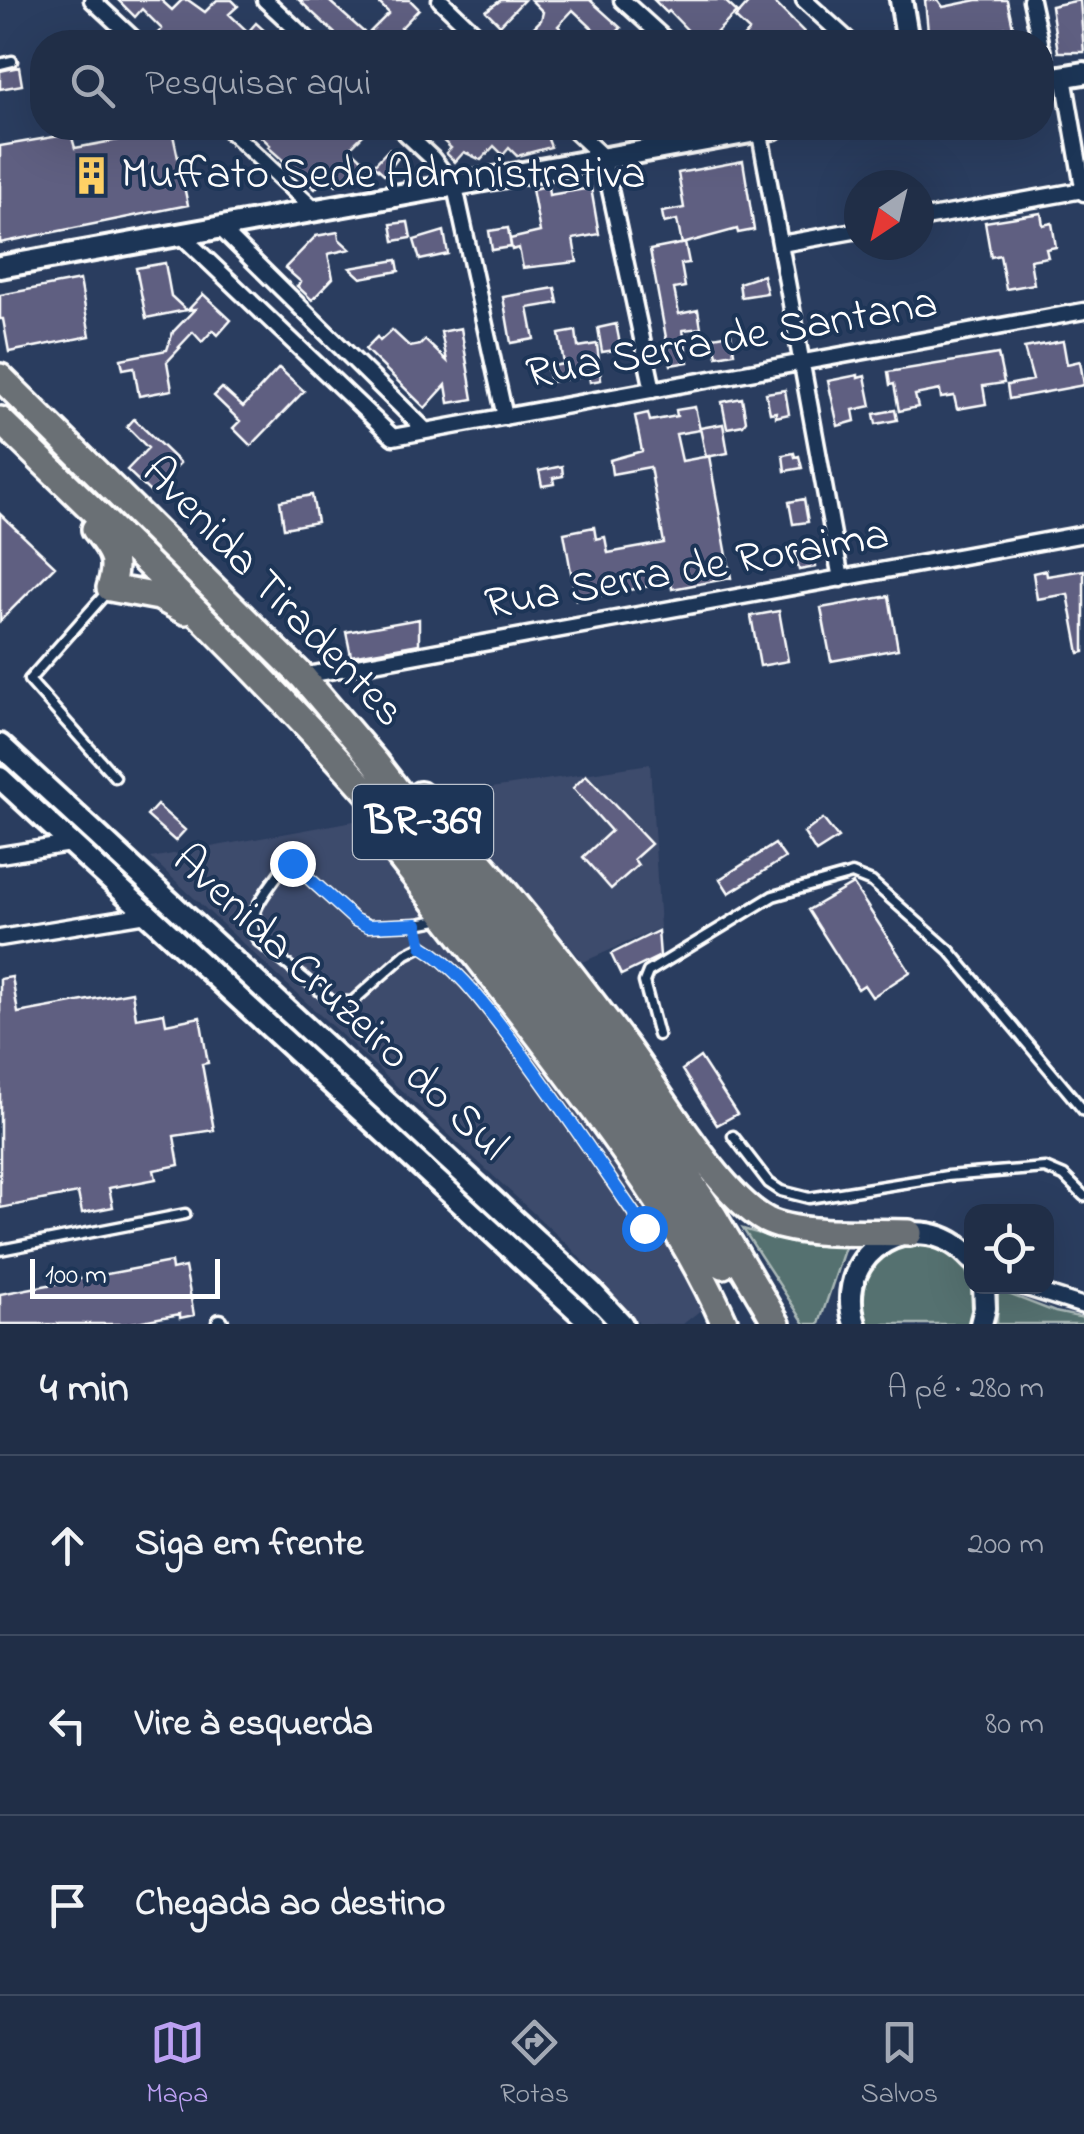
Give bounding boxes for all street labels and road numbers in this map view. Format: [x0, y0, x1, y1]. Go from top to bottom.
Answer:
street label: Rua Serra de Santana [521, 271, 943, 409]
street label: Avenida Tiradentes [125, 442, 419, 744]
street label: Rua Serra de Roraima [480, 503, 894, 639]
road number: BR-369 [353, 785, 493, 859]
street label: Avenida Cruzeiro do Sul [156, 830, 522, 1178]

